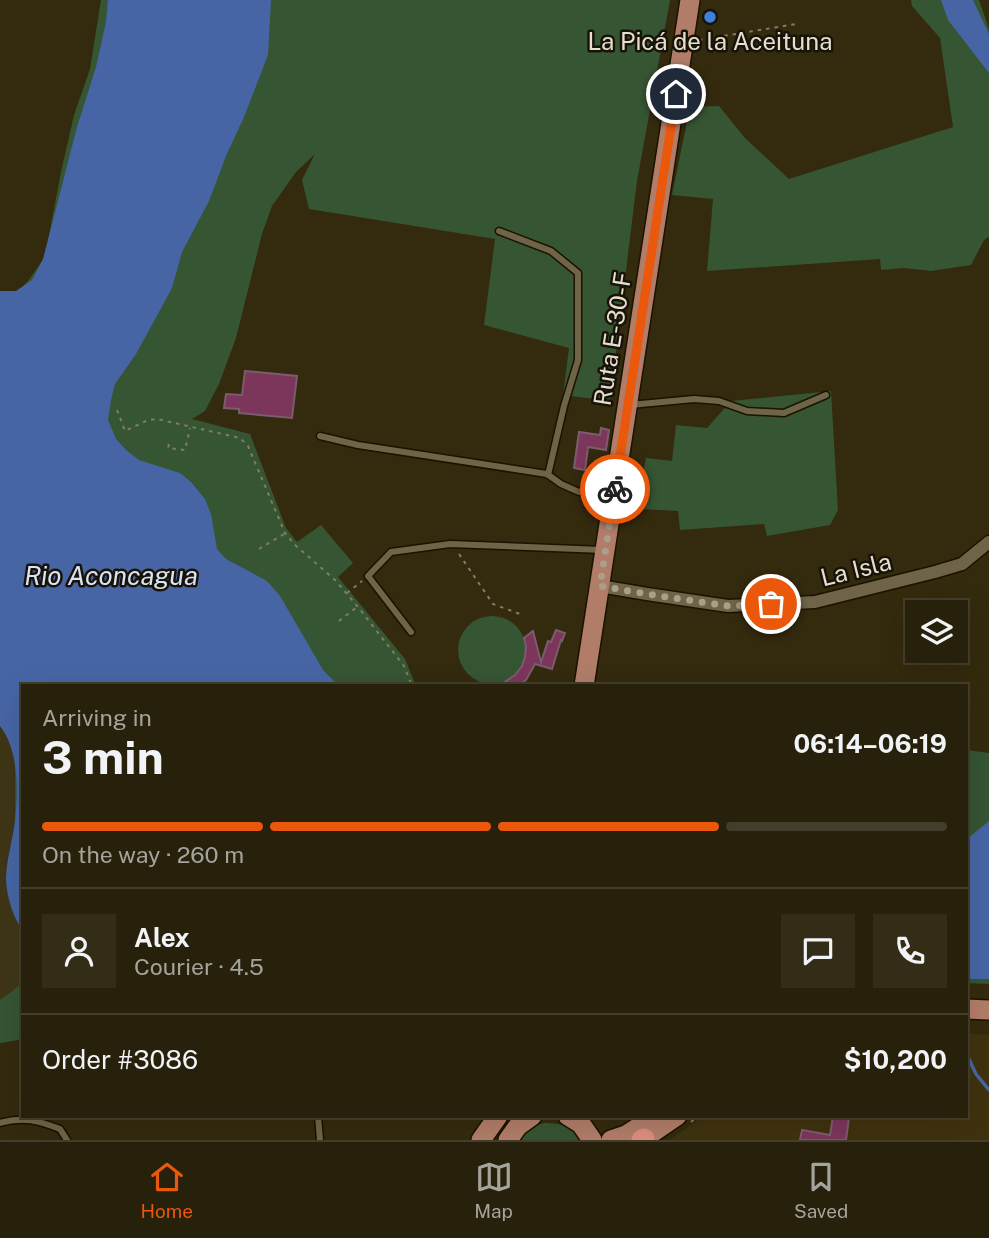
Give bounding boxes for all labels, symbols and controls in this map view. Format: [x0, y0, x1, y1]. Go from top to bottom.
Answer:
marker: La Picá de la Aceituna [702, 9, 718, 25]
place label: La Picá de la Aceituna [588, 27, 832, 55]
pin [646, 64, 706, 124]
icon: home [657, 75, 695, 113]
street label: Ruta E-30-F [588, 270, 636, 408]
courier [580, 454, 650, 524]
icon: bike [596, 470, 634, 508]
street label: La Isla [817, 547, 894, 591]
water label: Rio Aconcagua [24, 560, 198, 591]
pin [741, 574, 801, 634]
icon: bag [752, 585, 790, 623]
map controls [905, 600, 968, 663]
button: layers [905, 600, 968, 663]
text: Arriving in [42, 704, 152, 731]
text: 06:14–06:19 [793, 728, 947, 759]
text: 3 min [42, 730, 164, 784]
text: On the way · 260 m [42, 841, 244, 868]
button: person [42, 914, 116, 988]
button: chat [781, 914, 855, 988]
button: phone [873, 914, 947, 988]
text: Alex [134, 922, 190, 953]
text: Courier · 4.5 [134, 953, 264, 980]
text: Order #3086 [42, 1044, 198, 1075]
text: $10,200 [844, 1044, 947, 1075]
tab: Home [141, 1158, 193, 1222]
tab: Map [474, 1158, 513, 1222]
tab: Saved [794, 1158, 848, 1222]

